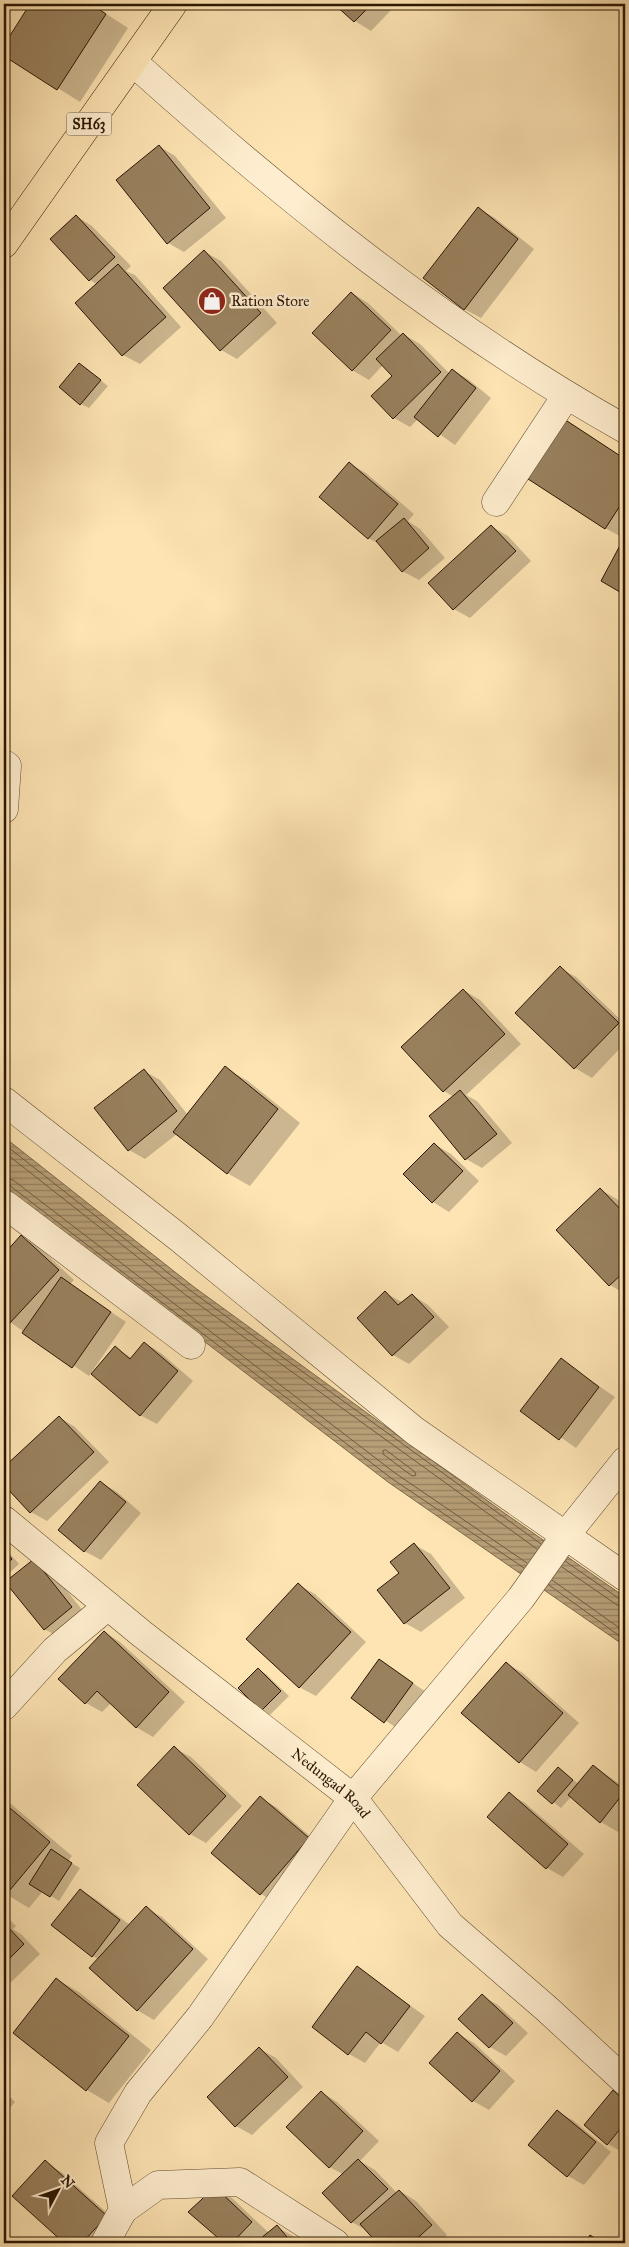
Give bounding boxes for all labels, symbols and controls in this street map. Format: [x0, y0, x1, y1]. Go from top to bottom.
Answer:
road number: SH63 [66, 112, 112, 136]
shop icon: Ration Store [197, 286, 227, 316]
place label: Ration Store [231, 292, 310, 310]
street label: Nedungad Road [288, 1745, 374, 1822]
north arrow [32, 2164, 82, 2214]
text: N [57, 2172, 78, 2192]

